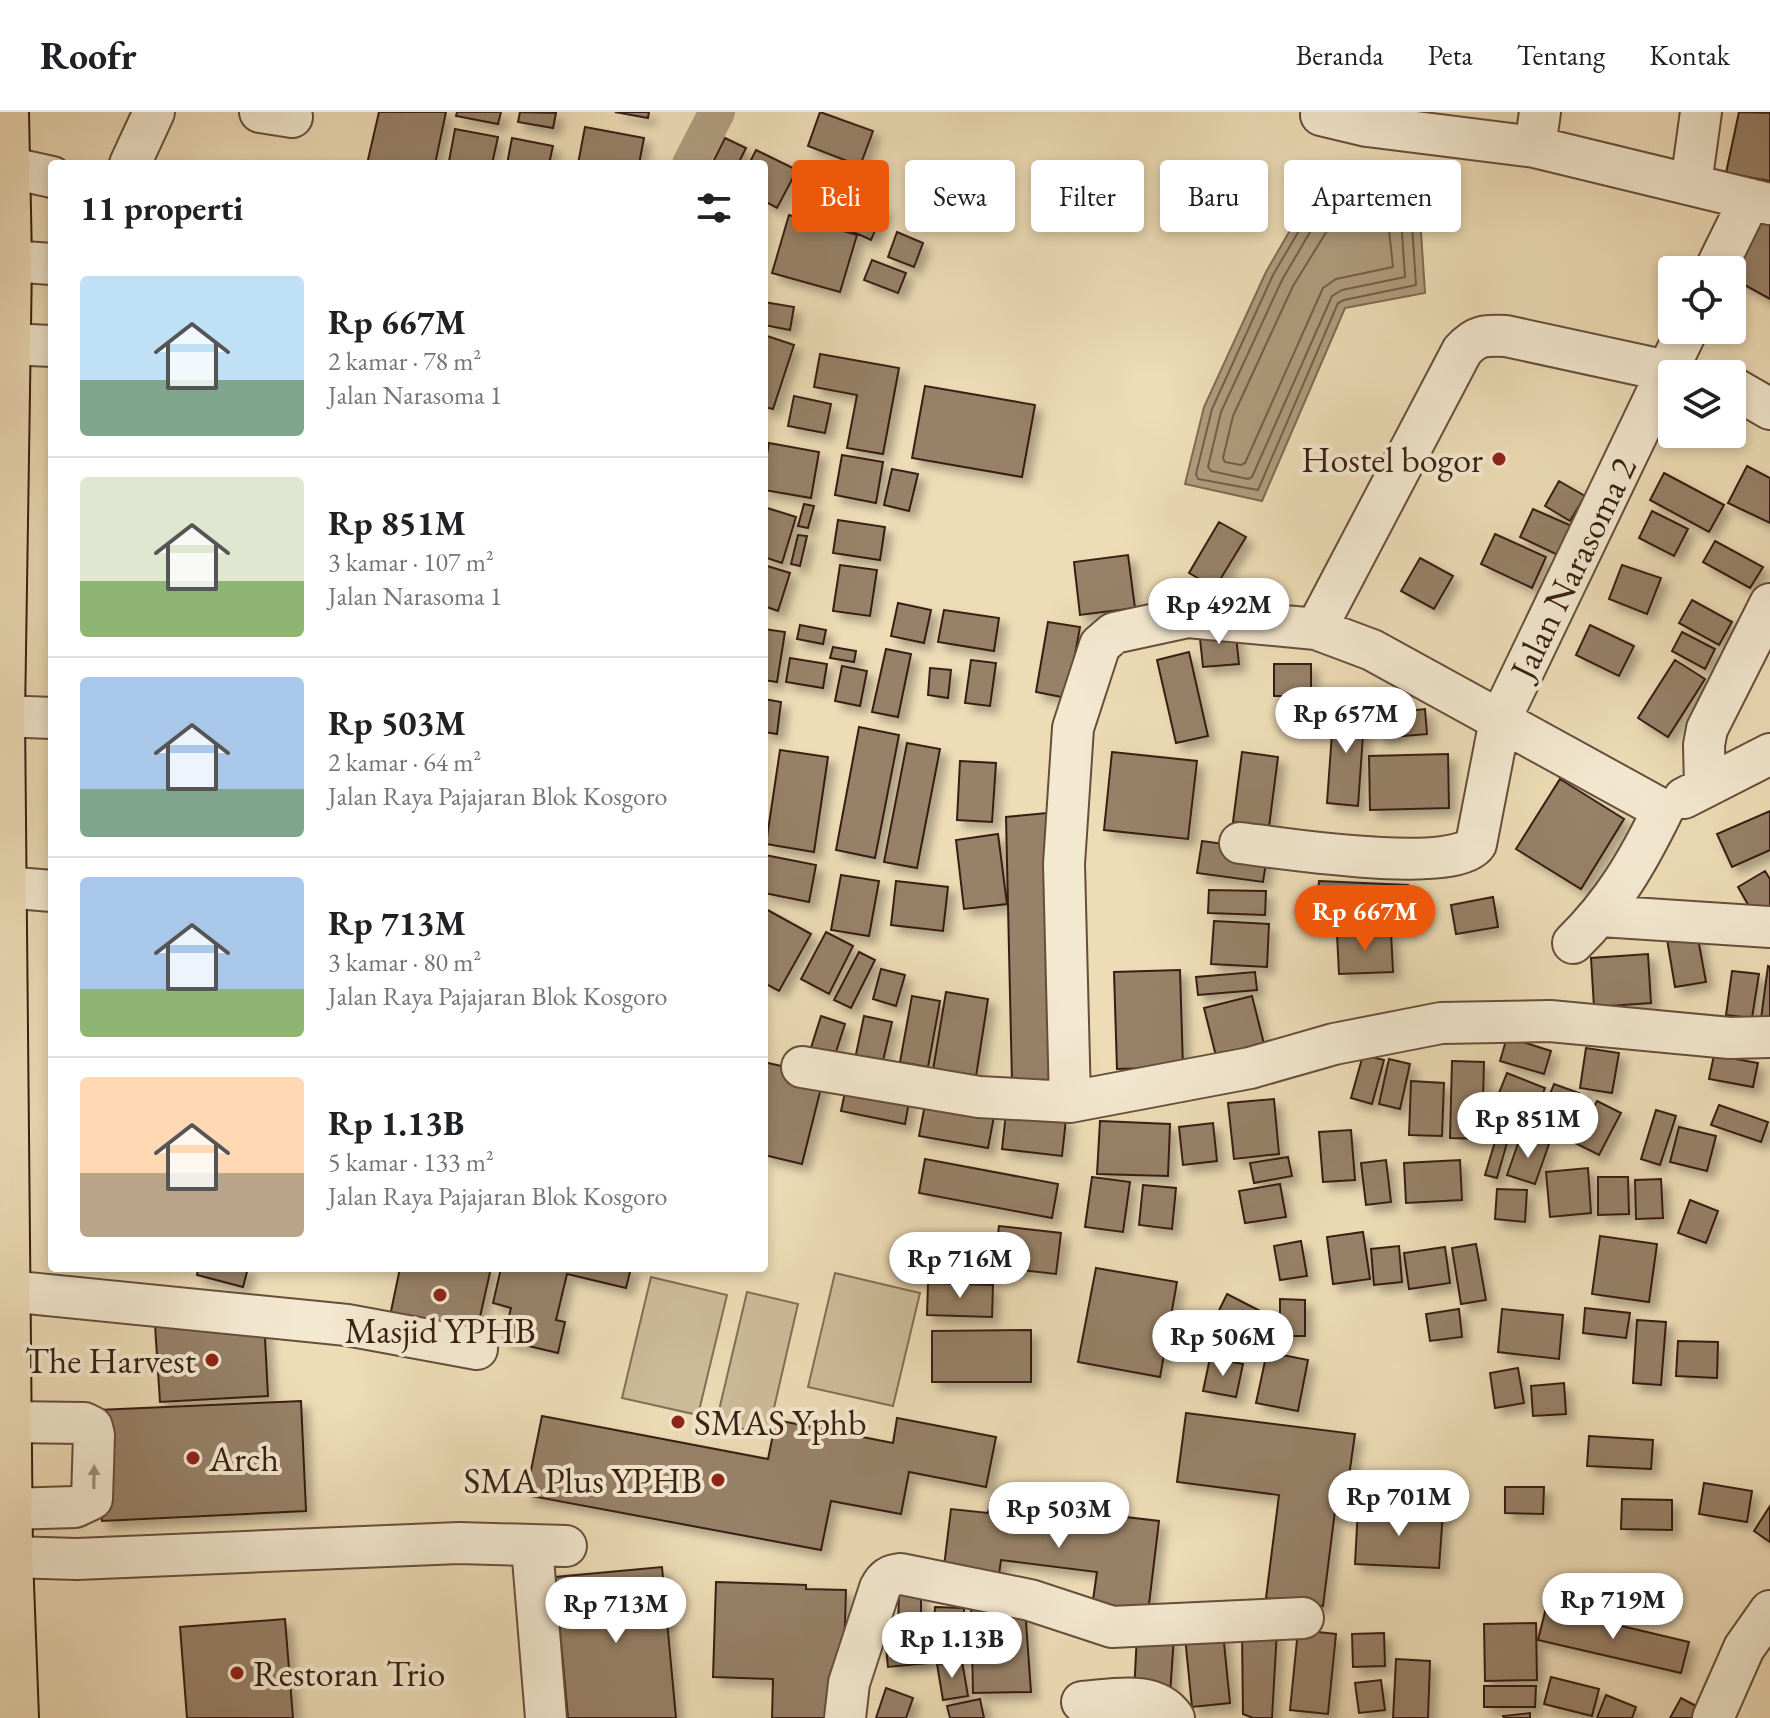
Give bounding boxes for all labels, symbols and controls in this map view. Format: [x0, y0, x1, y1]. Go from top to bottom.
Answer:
text: Roofr [40, 31, 137, 80]
text: Beranda [1296, 37, 1384, 73]
text: Peta [1428, 37, 1473, 73]
text: Tentang [1517, 37, 1605, 73]
text: Kontak [1649, 37, 1730, 73]
chip: Beli [792, 160, 889, 232]
chip: Sewa [905, 160, 1015, 232]
chip: Filter [1031, 160, 1144, 232]
chip: Baru [1160, 160, 1268, 232]
chip: Apartemen [1284, 160, 1461, 232]
text: 11 properti [80, 186, 243, 230]
icon: filters [692, 186, 736, 230]
map controls [1658, 256, 1746, 448]
button: locate [1658, 256, 1746, 344]
text: Rp 667M [328, 300, 466, 344]
icon: home [144, 308, 240, 404]
text: 2 kamar · 78 m² [328, 344, 481, 378]
button: layers [1658, 360, 1746, 448]
text: Jalan Narasoma 1 [328, 378, 502, 412]
place label: Hostel bogor [1301, 436, 1483, 483]
street label: Jalan Narasoma 2 [1498, 449, 1647, 689]
marker: Hostel bogor [1490, 450, 1508, 468]
text: Rp 851M [328, 501, 466, 545]
icon: home [144, 509, 240, 605]
text: 3 kamar · 107 m² [328, 545, 494, 579]
pin: Rp 492M [1145, 578, 1293, 646]
text: Jalan Narasoma 1 [328, 579, 502, 613]
text: Rp 492M [1166, 587, 1272, 621]
pin: Rp 657M [1272, 687, 1420, 755]
text: Rp 657M [1293, 696, 1399, 730]
text: Rp 503M [328, 701, 466, 745]
icon: home [144, 709, 240, 805]
text: 2 kamar · 64 m² [328, 745, 481, 779]
text: Jalan Raya Pajajaran Blok Kosgoro [328, 779, 667, 813]
pin: Rp 667M [1291, 885, 1439, 953]
text: Rp 667M [1312, 894, 1418, 928]
text: Rp 713M [328, 901, 466, 945]
icon: home [144, 909, 240, 1005]
text: 3 kamar · 80 m² [328, 945, 481, 979]
text: Jalan Raya Pajajaran Blok Kosgoro [328, 979, 667, 1013]
pin: Rp 851M [1454, 1092, 1602, 1160]
text: Rp 1.13B [328, 1101, 464, 1145]
text: Rp 851M [1475, 1101, 1581, 1135]
icon: home [144, 1109, 240, 1205]
text: 5 kamar · 133 m² [328, 1145, 494, 1179]
text: Jalan Raya Pajajaran Blok Kosgoro [328, 1179, 667, 1213]
pin: Rp 716M [886, 1232, 1034, 1300]
text: Rp 716M [907, 1241, 1013, 1275]
marker: Masjid YPHB [431, 1286, 449, 1304]
place label: Masjid YPHB [344, 1307, 536, 1354]
pin: Rp 506M [1149, 1310, 1297, 1378]
text: Rp 506M [1170, 1319, 1276, 1353]
place label: The Harvest [25, 1337, 197, 1384]
marker: The Harvest [203, 1351, 221, 1369]
place label: SMAS Yphb [694, 1399, 867, 1446]
marker: SMAS Yphb [669, 1413, 687, 1431]
place label: Arch [208, 1435, 279, 1482]
marker: Arch [184, 1449, 202, 1467]
place label: SMA Plus YPHB [463, 1457, 702, 1504]
one-way arrow [88, 1464, 100, 1489]
pin: Rp 701M [1325, 1470, 1473, 1538]
marker: SMA Plus YPHB [709, 1471, 727, 1489]
text: Rp 701M [1346, 1479, 1452, 1513]
pin: Rp 503M [985, 1482, 1133, 1550]
text: Rp 503M [1006, 1491, 1112, 1525]
pin: Rp 719M [1539, 1573, 1687, 1641]
pin: Rp 713M [542, 1577, 690, 1645]
text: Rp 719M [1560, 1582, 1666, 1616]
text: Rp 713M [563, 1586, 669, 1620]
pin: Rp 1.13B [869, 1612, 1035, 1680]
text: Rp 1.13B [900, 1621, 1004, 1655]
place label: Restoran Trio [253, 1650, 445, 1697]
marker: Restoran Trio [228, 1664, 246, 1682]

